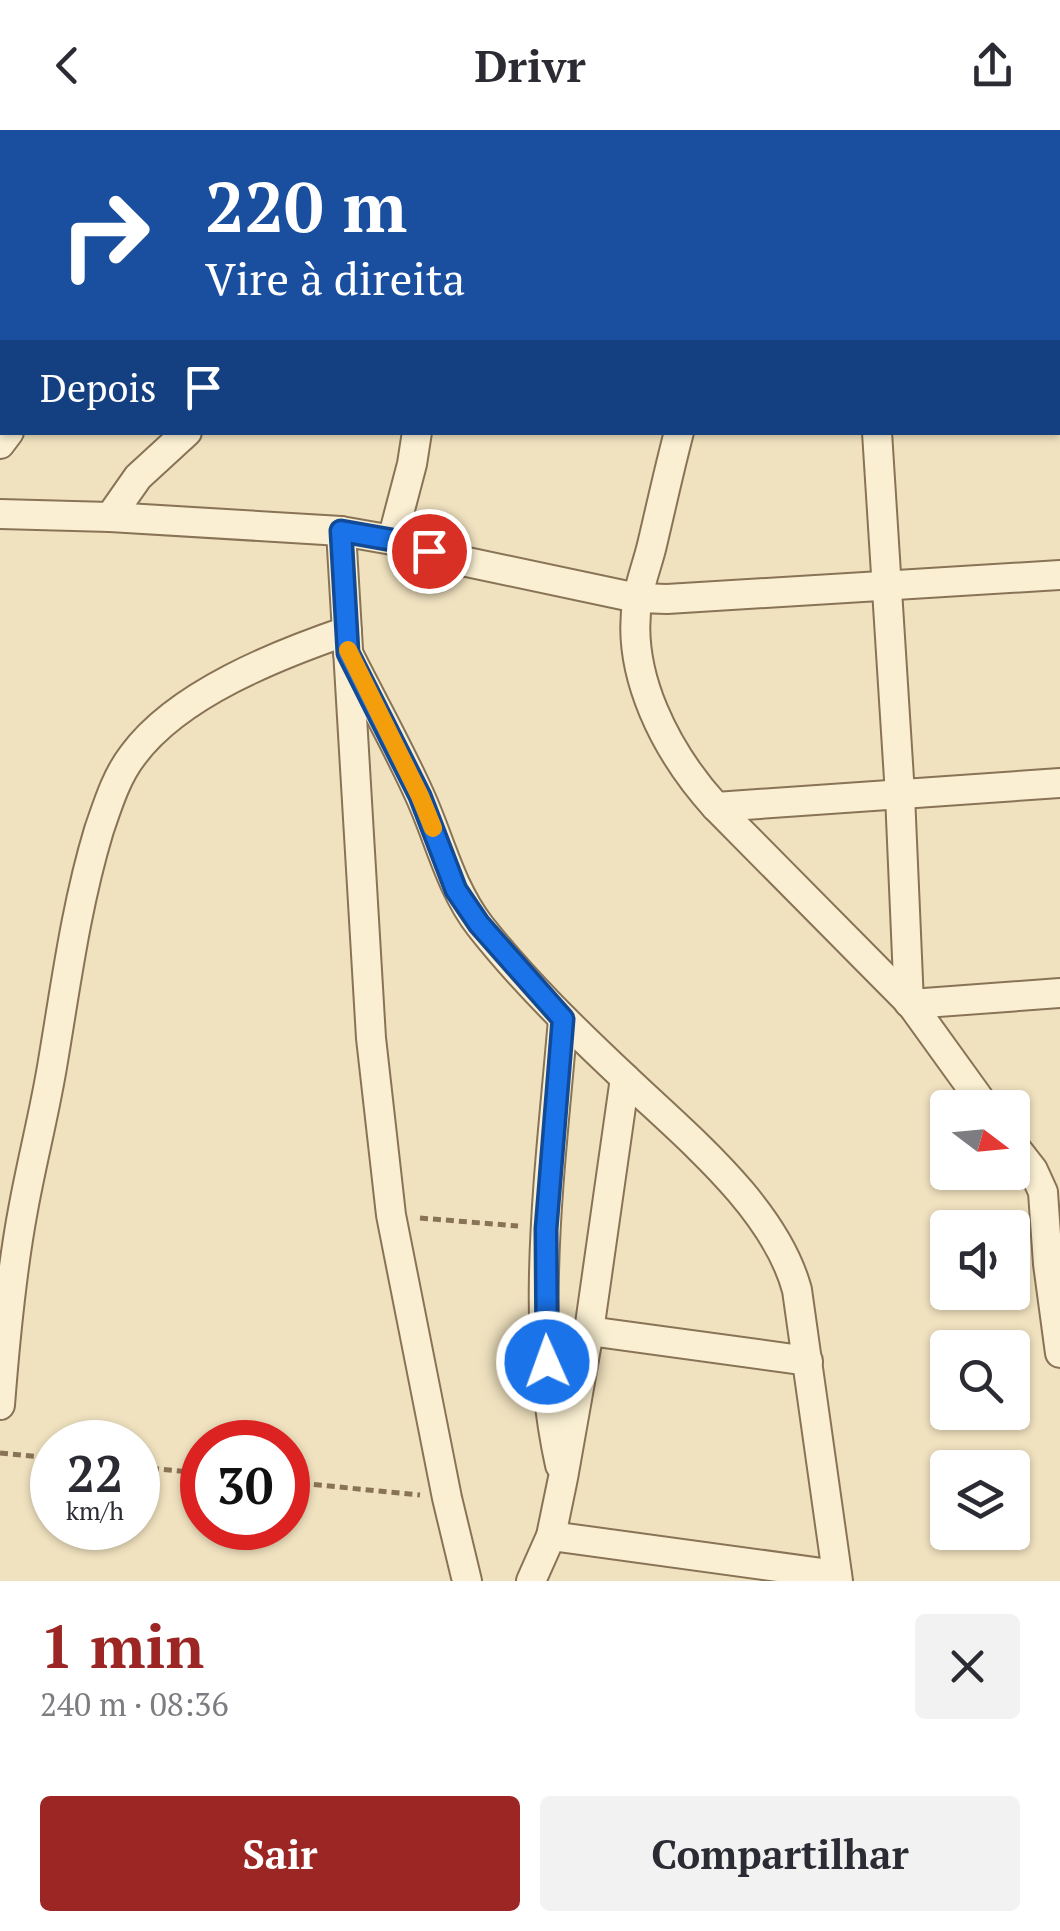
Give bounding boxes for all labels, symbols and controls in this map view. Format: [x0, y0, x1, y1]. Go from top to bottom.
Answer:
text: Drivr [474, 35, 586, 95]
icon: back [40, 38, 95, 93]
icon: share [965, 38, 1020, 93]
text: 220 m [205, 159, 407, 252]
icon: right [40, 170, 170, 300]
text: Vire à direita [205, 248, 465, 308]
icon: arrive [176, 360, 231, 415]
text: Depois [40, 363, 156, 413]
pin [387, 509, 472, 594]
icon: arrive [402, 524, 457, 579]
north arrow [930, 1090, 1030, 1190]
map controls [930, 1090, 1030, 1550]
button: sound [930, 1210, 1030, 1310]
position arrow [495, 1310, 599, 1414]
button: search [930, 1330, 1030, 1430]
speed limit sign: 30 [180, 1420, 310, 1550]
text: 22 [67, 1440, 123, 1506]
button: layers [930, 1450, 1030, 1550]
text: km/h [66, 1494, 124, 1527]
text: 1 min [40, 1606, 204, 1685]
button: close [915, 1614, 1020, 1719]
text: 240 m · 08:36 [40, 1683, 228, 1725]
button: Sair [40, 1796, 520, 1911]
button: Compartilhar [540, 1796, 1020, 1911]

